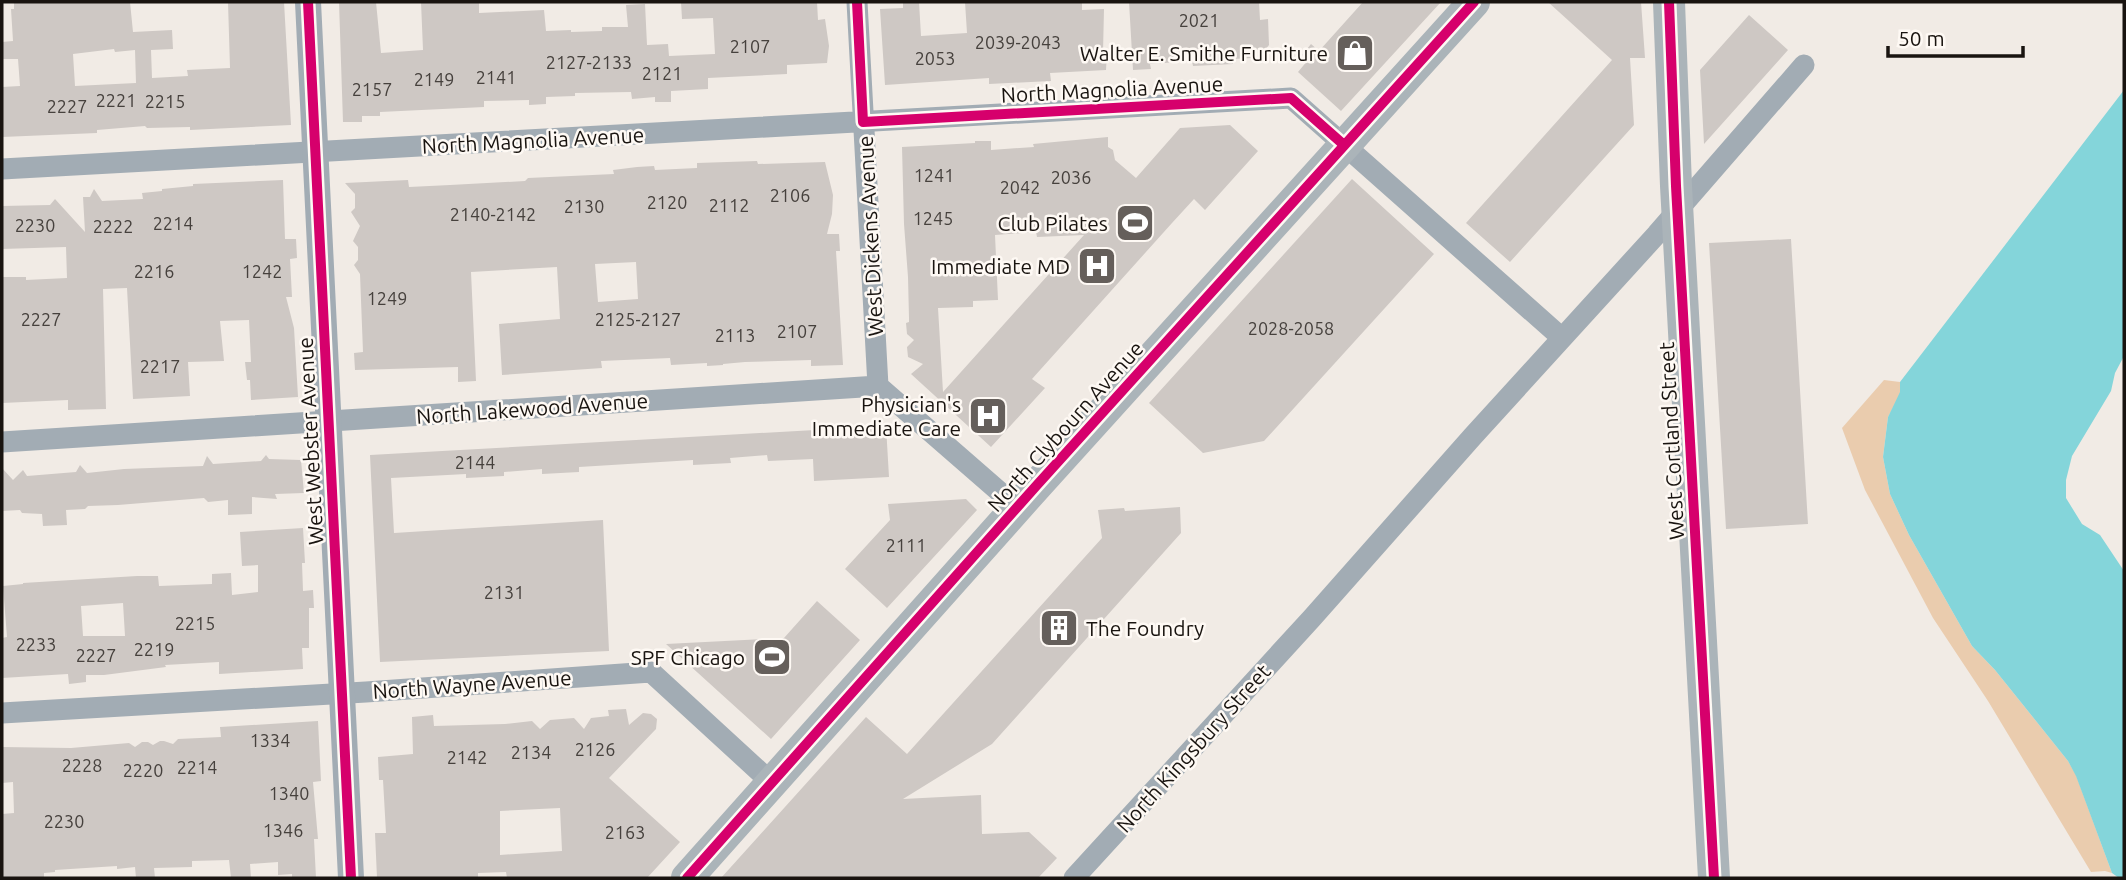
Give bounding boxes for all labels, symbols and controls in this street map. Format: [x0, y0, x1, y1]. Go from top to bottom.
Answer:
house number: 2021 [1179, 10, 1219, 30]
scale bar [1888, 14, 2023, 58]
text: 50 m [1898, 26, 1945, 50]
house number: 2039-2043 [975, 32, 1061, 52]
shop icon: Walter E. Smithe Furniture [1334, 32, 1376, 74]
house number: 2107 [730, 36, 770, 56]
place label: Walter E. Smithe Furniture [1080, 41, 1328, 65]
house number: 2053 [915, 48, 955, 68]
house number: 2127-2133 [546, 52, 632, 72]
house number: 2121 [642, 63, 682, 83]
house number: 2141 [476, 67, 516, 87]
house number: 2149 [414, 69, 454, 89]
street label: North Magnolia Avenue [1000, 71, 1224, 107]
house number: 2157 [352, 79, 392, 99]
house number: 2221 [96, 90, 136, 110]
house number: 2215 [145, 91, 185, 111]
house number: 2227 [47, 96, 87, 116]
street label: North Magnolia Avenue [421, 122, 645, 158]
street label: West Dickens Avenue [853, 135, 887, 337]
house number: 1241 [914, 165, 954, 185]
house number: 2036 [1051, 167, 1091, 187]
house number: 2042 [1000, 177, 1040, 197]
house number: 2106 [770, 185, 810, 205]
house number: 2120 [647, 192, 687, 212]
house number: 2112 [709, 195, 749, 215]
house number: 2130 [564, 196, 604, 216]
sports icon: Club Pilates [1114, 202, 1156, 244]
house number: 2140-2142 [450, 204, 536, 224]
house number: 1245 [913, 208, 953, 228]
place label: Club Pilates [998, 211, 1108, 235]
house number: 2214 [153, 213, 193, 233]
house number: 2230 [15, 215, 55, 235]
house number: 2222 [93, 216, 133, 236]
hospital icon: Immediate MD [1076, 245, 1118, 287]
place label: Immediate MD [931, 254, 1070, 278]
house number: 2216 [134, 261, 174, 281]
house number: 1242 [242, 261, 282, 281]
house number: 1249 [367, 288, 407, 308]
house number: 2227 [21, 309, 61, 329]
house number: 2125-2127 [595, 309, 681, 329]
house number: 2028-2058 [1248, 318, 1334, 338]
house number: 2107 [777, 321, 817, 341]
house number: 2113 [715, 325, 755, 345]
street label: West Webster Avenue [293, 336, 327, 546]
street label: North Clybourn Avenue [982, 336, 1148, 516]
street label: West Cortland Street [1654, 341, 1688, 541]
house number: 2217 [140, 356, 180, 376]
street label: North Lakewood Avenue [415, 388, 649, 428]
place label: Physician's Immediate Care [812, 392, 961, 440]
hospital icon: Physician's Immediate Care [967, 395, 1009, 437]
house number: 2144 [455, 452, 495, 472]
house number: 2111 [886, 535, 926, 555]
house number: 2131 [484, 582, 524, 602]
building icon: The Foundry [1038, 607, 1080, 649]
house number: 2215 [175, 613, 215, 633]
place label: The Foundry [1086, 616, 1204, 640]
house number: 2233 [16, 634, 56, 654]
sports icon: SPF Chicago [751, 636, 793, 678]
house number: 2219 [134, 639, 174, 659]
house number: 2227 [76, 645, 116, 665]
place label: SPF Chicago [631, 645, 745, 669]
street label: North Kingsbury Street [1111, 659, 1275, 837]
street label: North Wayne Avenue [372, 665, 572, 703]
house number: 1334 [250, 730, 290, 750]
house number: 2126 [575, 739, 615, 759]
house number: 2134 [511, 742, 551, 762]
house number: 2142 [447, 747, 487, 767]
house number: 2228 [62, 755, 102, 775]
house number: 2214 [177, 757, 217, 777]
house number: 2220 [123, 760, 163, 780]
house number: 1340 [269, 783, 309, 803]
house number: 2230 [44, 811, 84, 831]
house number: 1346 [263, 820, 303, 840]
house number: 2163 [605, 822, 645, 842]

